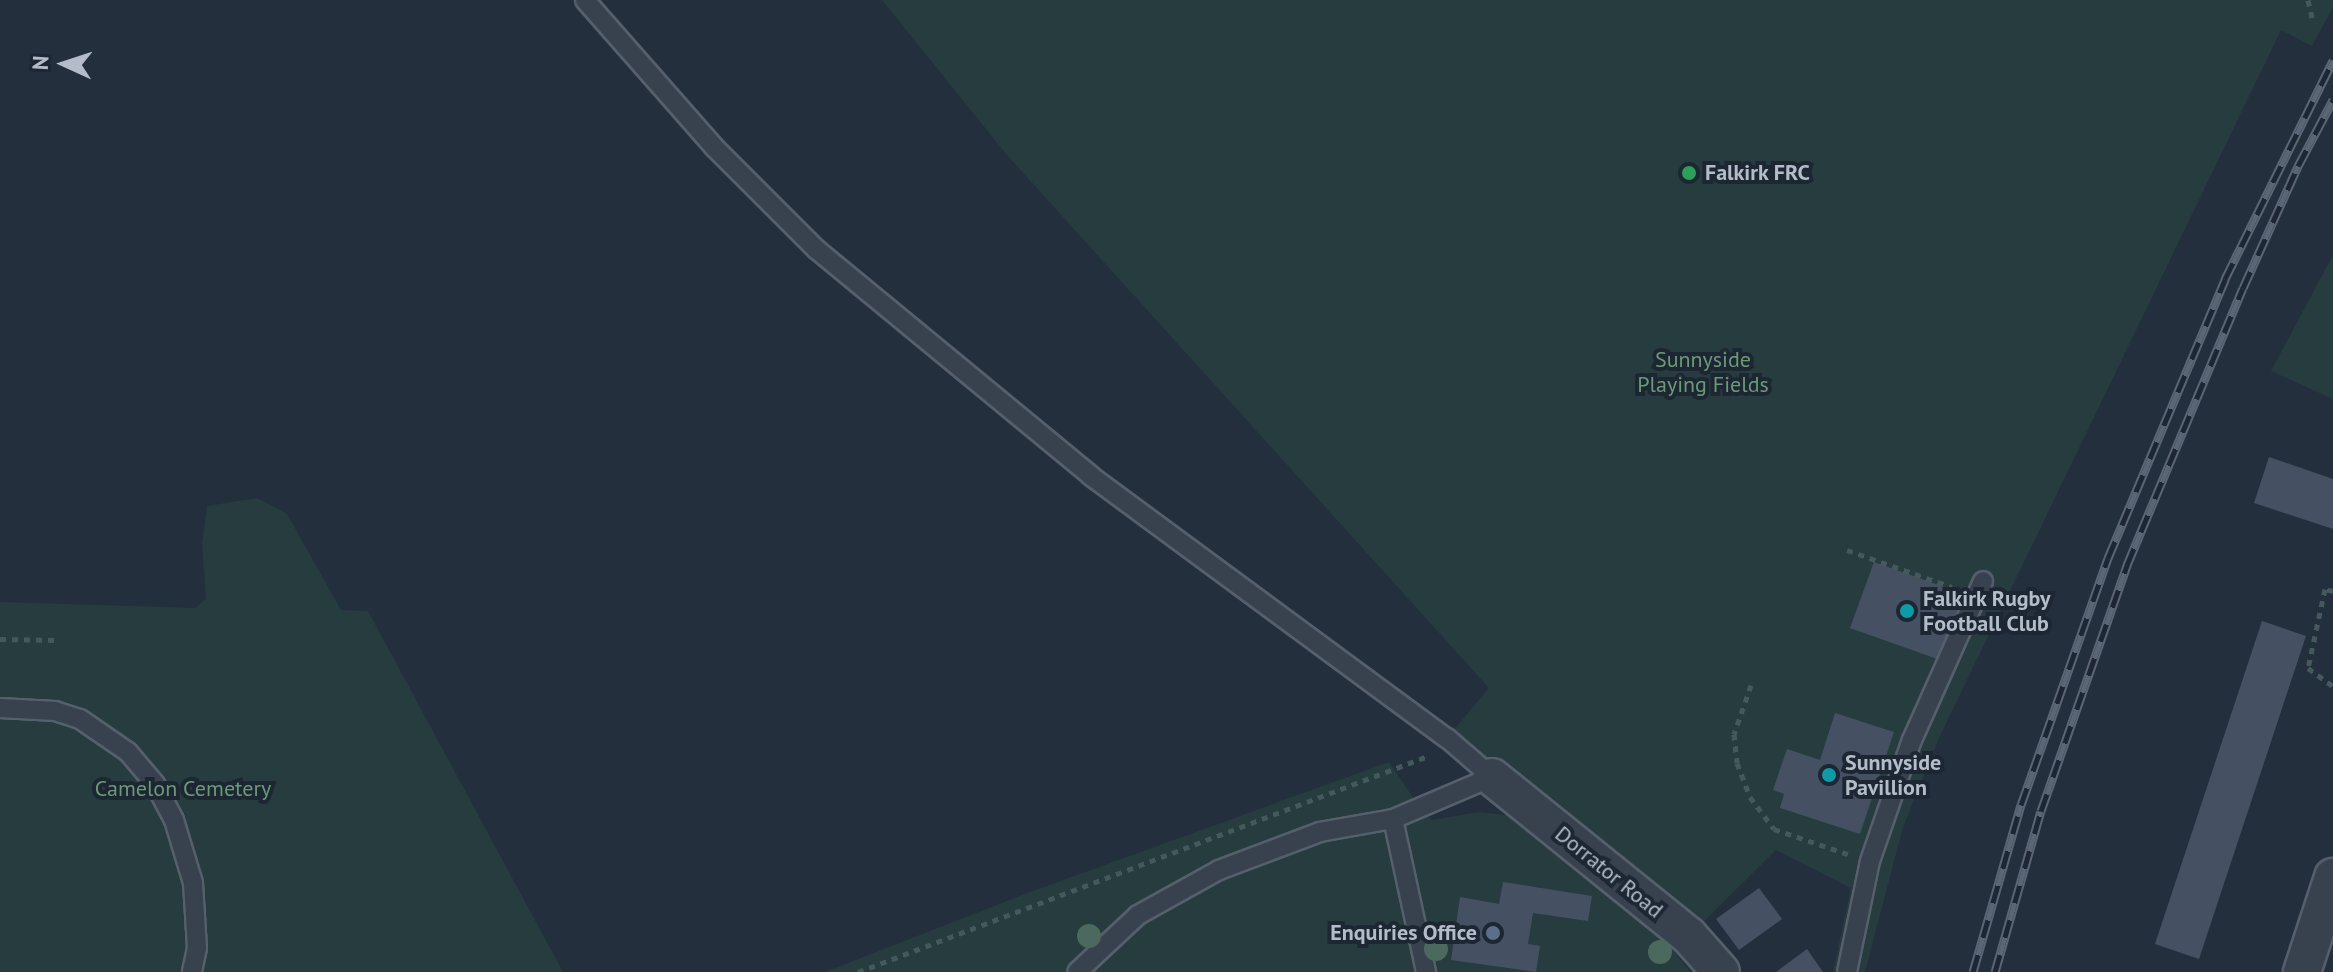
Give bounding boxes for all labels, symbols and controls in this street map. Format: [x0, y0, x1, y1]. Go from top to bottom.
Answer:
north arrow [24, 24, 104, 104]
text: N [26, 55, 54, 71]
place label: Falkirk FRC [1705, 160, 1810, 186]
marker: Falkirk FRC [1680, 164, 1698, 182]
park label: Sunnyside Playing Fields [1637, 346, 1769, 398]
place label: Falkirk Rugby Football Club [1923, 585, 2051, 636]
marker: Falkirk Rugby Football Club [1898, 602, 1916, 620]
place label: Sunnyside Pavillion [1845, 749, 1941, 800]
marker: Sunnyside Pavillion [1820, 766, 1838, 784]
park label: Camelon Cemetery [95, 776, 271, 802]
street label: Dorrator Road [1550, 821, 1668, 923]
place label: Enquiries Office [1330, 920, 1477, 946]
marker: Enquiries Office [1484, 924, 1502, 942]

